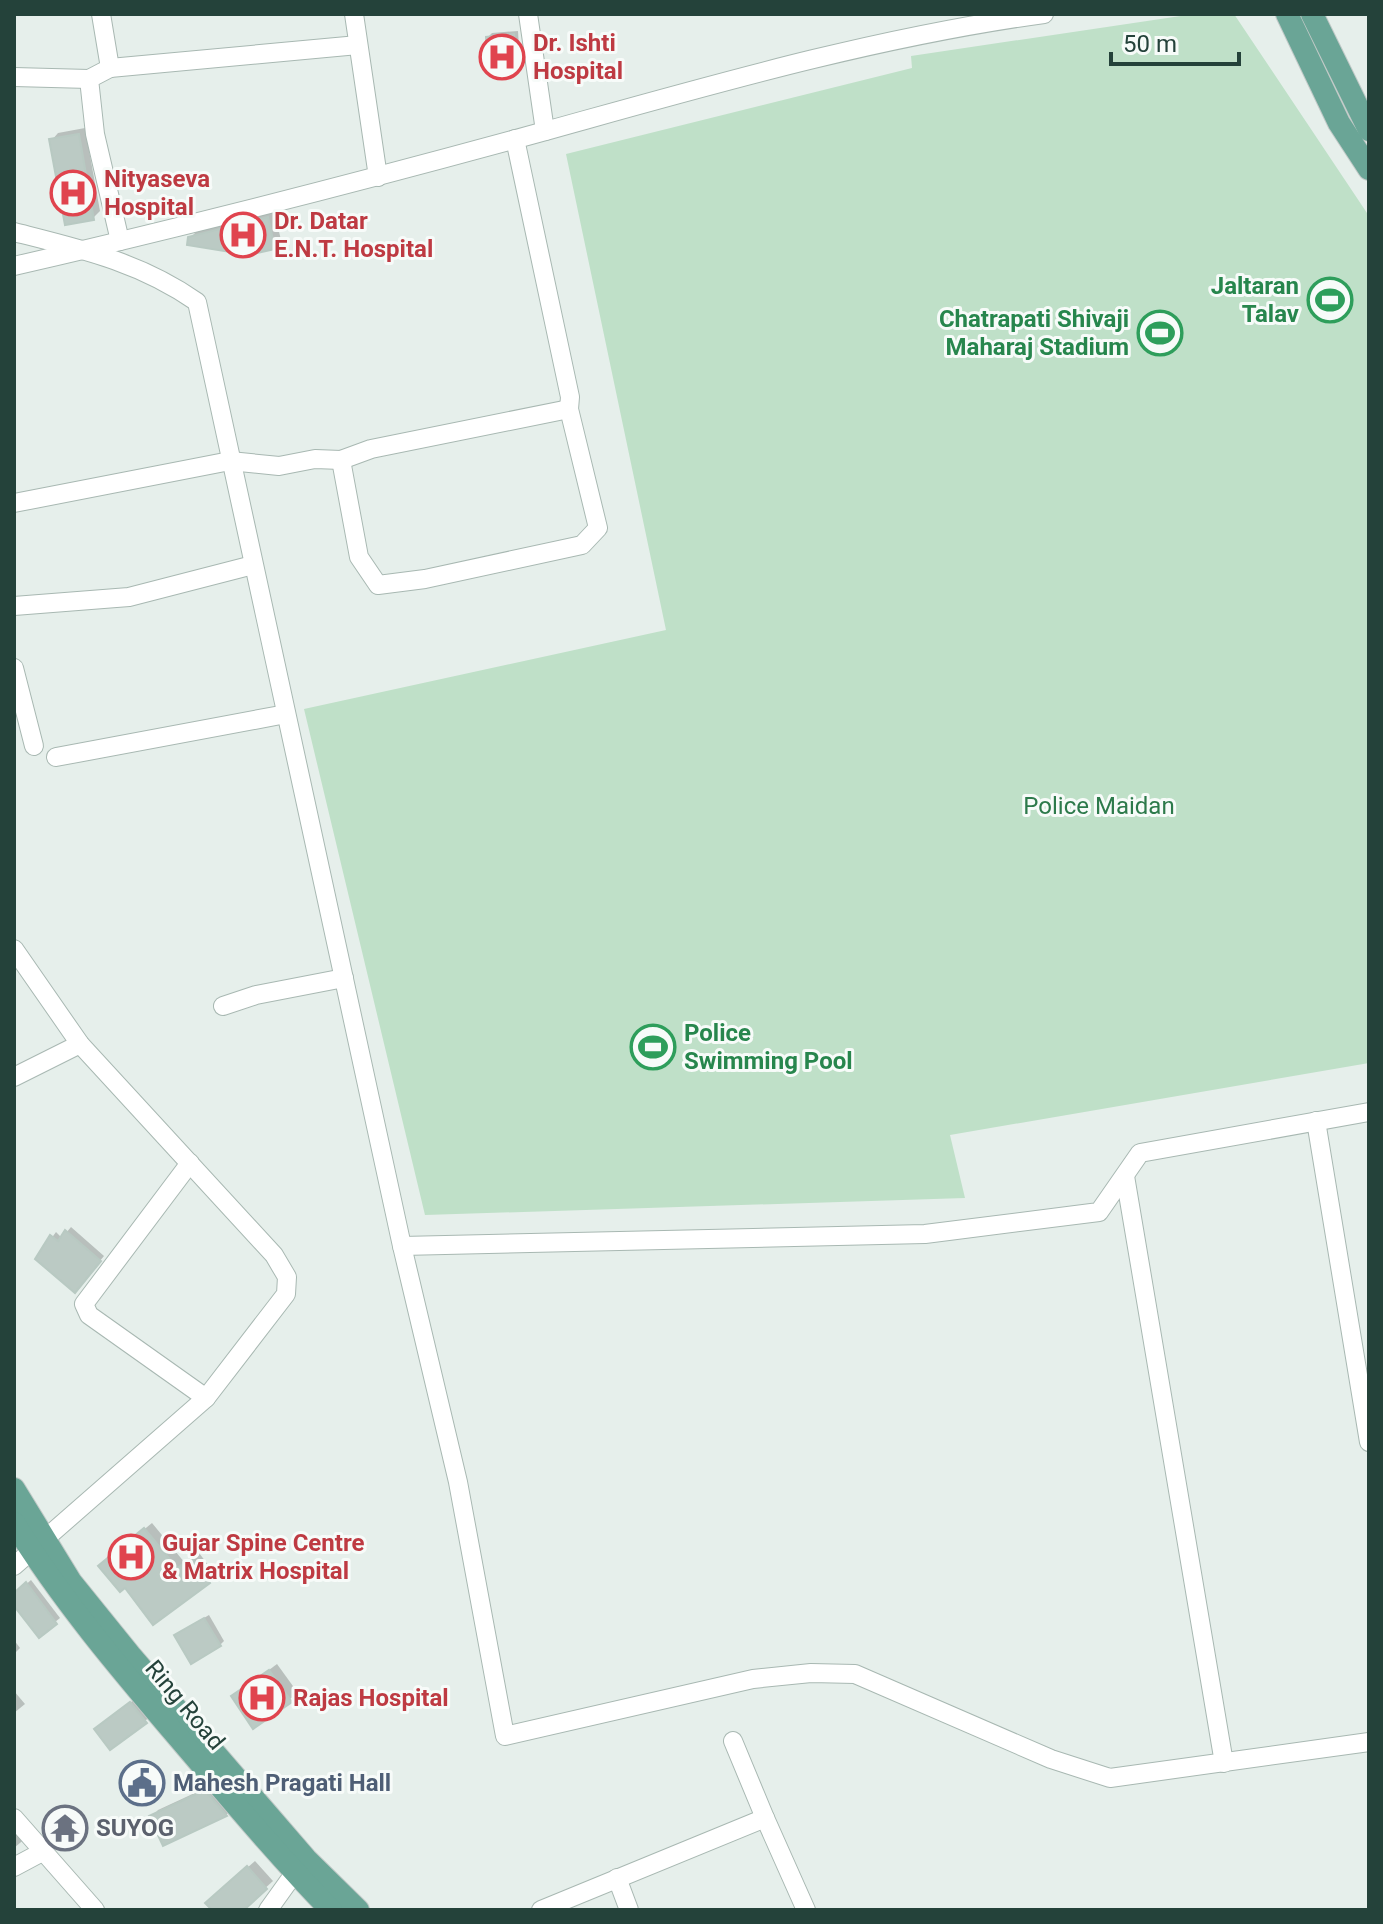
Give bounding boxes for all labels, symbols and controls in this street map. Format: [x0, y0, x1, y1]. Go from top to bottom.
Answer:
scale bar [1111, 16, 1239, 66]
place label: Dr. Ishti Hospital [533, 29, 623, 85]
text: 50 m [1123, 30, 1177, 58]
hospital icon: Dr. Ishti Hospital [478, 33, 526, 81]
place label: Nityaseva Hospital [104, 165, 210, 221]
hospital icon: Nityaseva Hospital [49, 169, 97, 217]
place label: Dr. Datar E.N.T. Hospital [274, 207, 433, 263]
hospital icon: Dr. Datar E.N.T. Hospital [219, 211, 267, 259]
place label: Jaltaran Talav [1211, 272, 1299, 328]
sports icon: Jaltaran Talav [1306, 276, 1354, 324]
place label: Chatrapati Shivaji Maharaj Stadium [939, 305, 1129, 361]
sports icon: Chatrapati Shivaji Maharaj Stadium [1136, 309, 1184, 357]
park label: Police Maidan [1023, 792, 1175, 820]
place label: Police Swimming Pool [684, 1019, 853, 1075]
sports icon: Police Swimming Pool [629, 1023, 677, 1071]
place label: Gujar Spine Centre & Matrix Hospital [162, 1529, 364, 1585]
hospital icon: Gujar Spine Centre & Matrix Hospital [107, 1533, 155, 1581]
street label: Ring Road [139, 1654, 231, 1756]
hospital icon: Rajas Hospital [238, 1674, 286, 1722]
place label: Rajas Hospital [293, 1684, 449, 1712]
public building icon: Mahesh Pragati Hall [118, 1759, 166, 1807]
place label: Mahesh Pragati Hall [173, 1769, 391, 1797]
temple icon: SUYOG [41, 1804, 89, 1852]
place label: SUYOG [96, 1814, 174, 1842]

